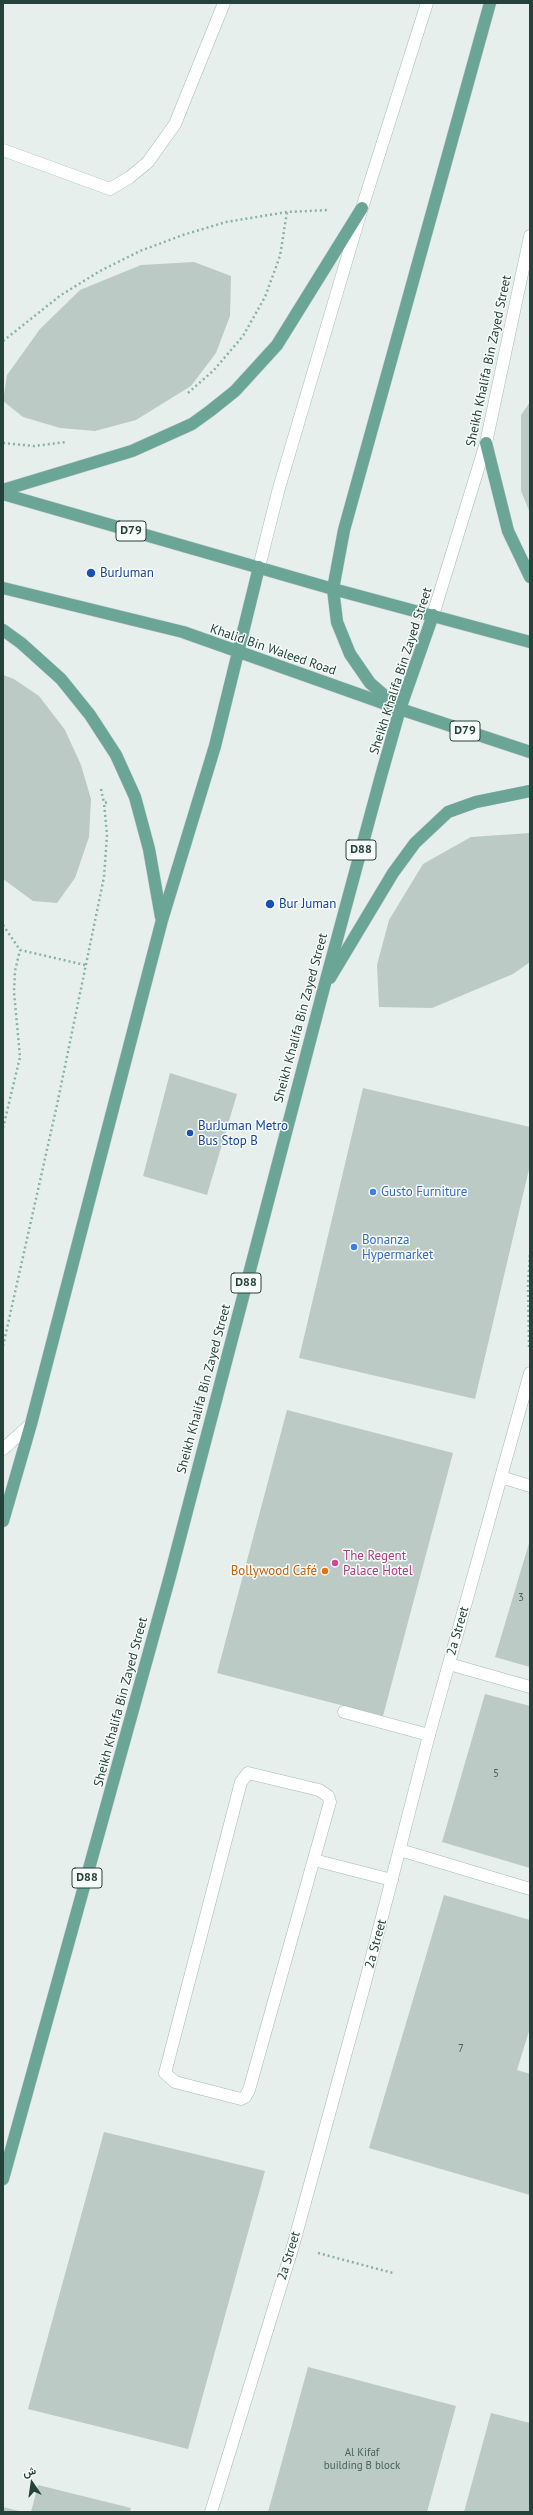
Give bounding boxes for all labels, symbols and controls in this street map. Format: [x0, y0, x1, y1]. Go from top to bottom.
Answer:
street label: Sheikh Khalifa Bin Zayed Street [463, 274, 515, 448]
road number: D79 [116, 521, 146, 541]
place label: BurJuman [100, 565, 154, 581]
marker: BurJuman [85, 567, 97, 579]
street label: Sheikh Khalifa Bin Zayed Street [367, 585, 435, 757]
street label: Khalid Bin Waleed Road [208, 621, 338, 679]
road number: D79 [450, 721, 480, 741]
road number: D88 [346, 840, 376, 860]
place label: Bur Juman [279, 896, 336, 912]
marker: Bur Juman [264, 898, 276, 910]
street label: Sheikh Khalifa Bin Zayed Street [271, 932, 331, 1104]
place label: BurJuman Metro Bus Stop B [198, 1118, 288, 1149]
marker: BurJuman Metro Bus Stop B [185, 1128, 195, 1138]
place label: Gusto Furniture [381, 1184, 467, 1200]
marker: Gusto Furniture [368, 1187, 378, 1197]
place label: Bonanza Hypermarket [362, 1232, 433, 1263]
marker: Bonanza Hypermarket [349, 1242, 359, 1252]
road number: D88 [231, 1273, 261, 1293]
street label: Sheikh Khalifa Bin Zayed Street [174, 1303, 234, 1475]
place label: The Regent Palace Hotel [343, 1548, 413, 1579]
marker: The Regent Palace Hotel [330, 1558, 340, 1568]
place label: Bollywood Café [231, 1563, 317, 1579]
marker: Bollywood Café [320, 1566, 330, 1576]
house number: 3 [518, 1591, 524, 1605]
street label: 2a Street [444, 1605, 472, 1657]
street label: Sheikh Khalifa Bin Zayed Street [91, 1616, 151, 1788]
house number: 5 [493, 1767, 499, 1781]
road number: D88 [72, 1868, 102, 1888]
street label: 2a Street [362, 1918, 390, 1970]
house number: 7 [458, 2042, 464, 2056]
street label: 2a Street [274, 2230, 304, 2282]
house number: Al Kifaf building B block [324, 2446, 400, 2472]
north arrow [12, 2463, 52, 2503]
text: ش [21, 2463, 37, 2480]

